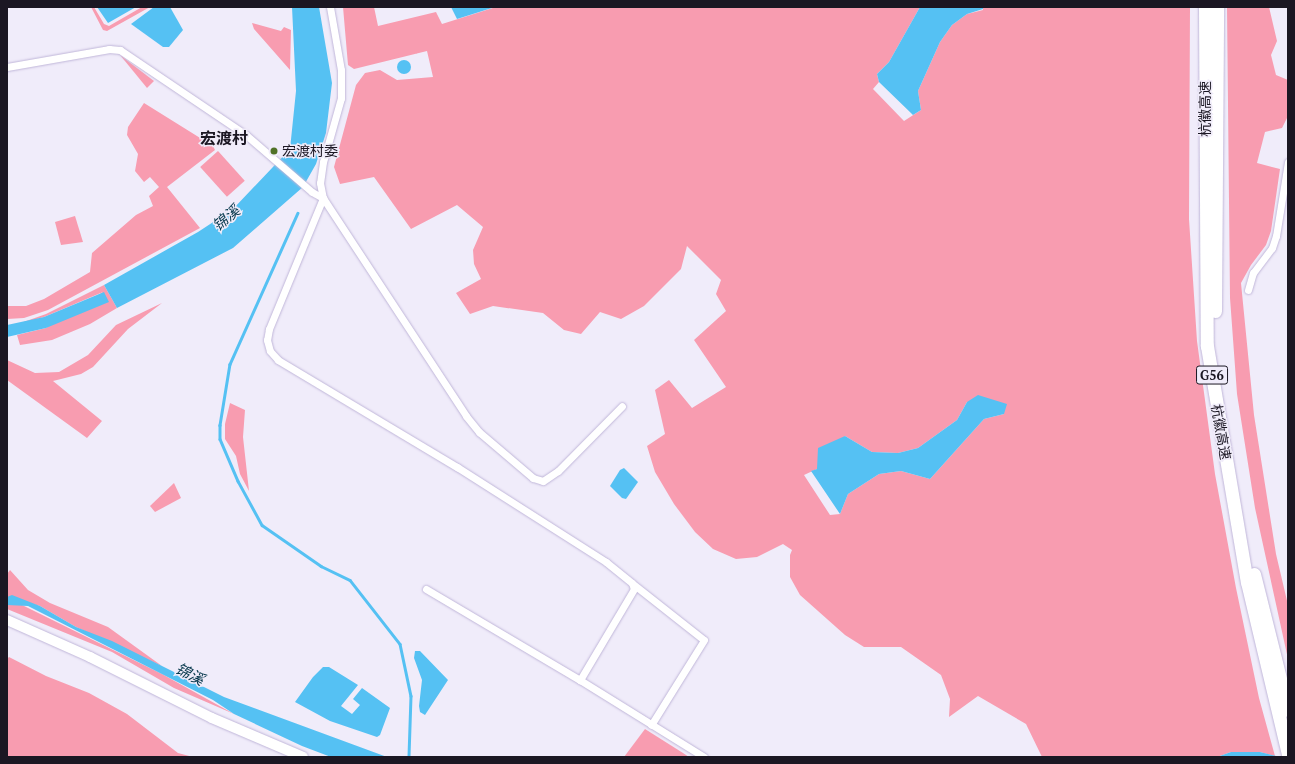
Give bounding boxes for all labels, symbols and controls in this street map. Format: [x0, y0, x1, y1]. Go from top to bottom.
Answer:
street label: 杭徽高速 [1197, 81, 1213, 137]
district label: 宏渡村 [200, 128, 248, 148]
place label: 宏渡村委 [282, 143, 338, 159]
marker: 宏渡村委 [269, 146, 279, 156]
water label: 锦溪 [209, 201, 243, 235]
road number: G56 [1196, 364, 1228, 386]
street label: 杭徽高速 [1208, 403, 1234, 461]
water label: 锦溪 [173, 659, 207, 689]

